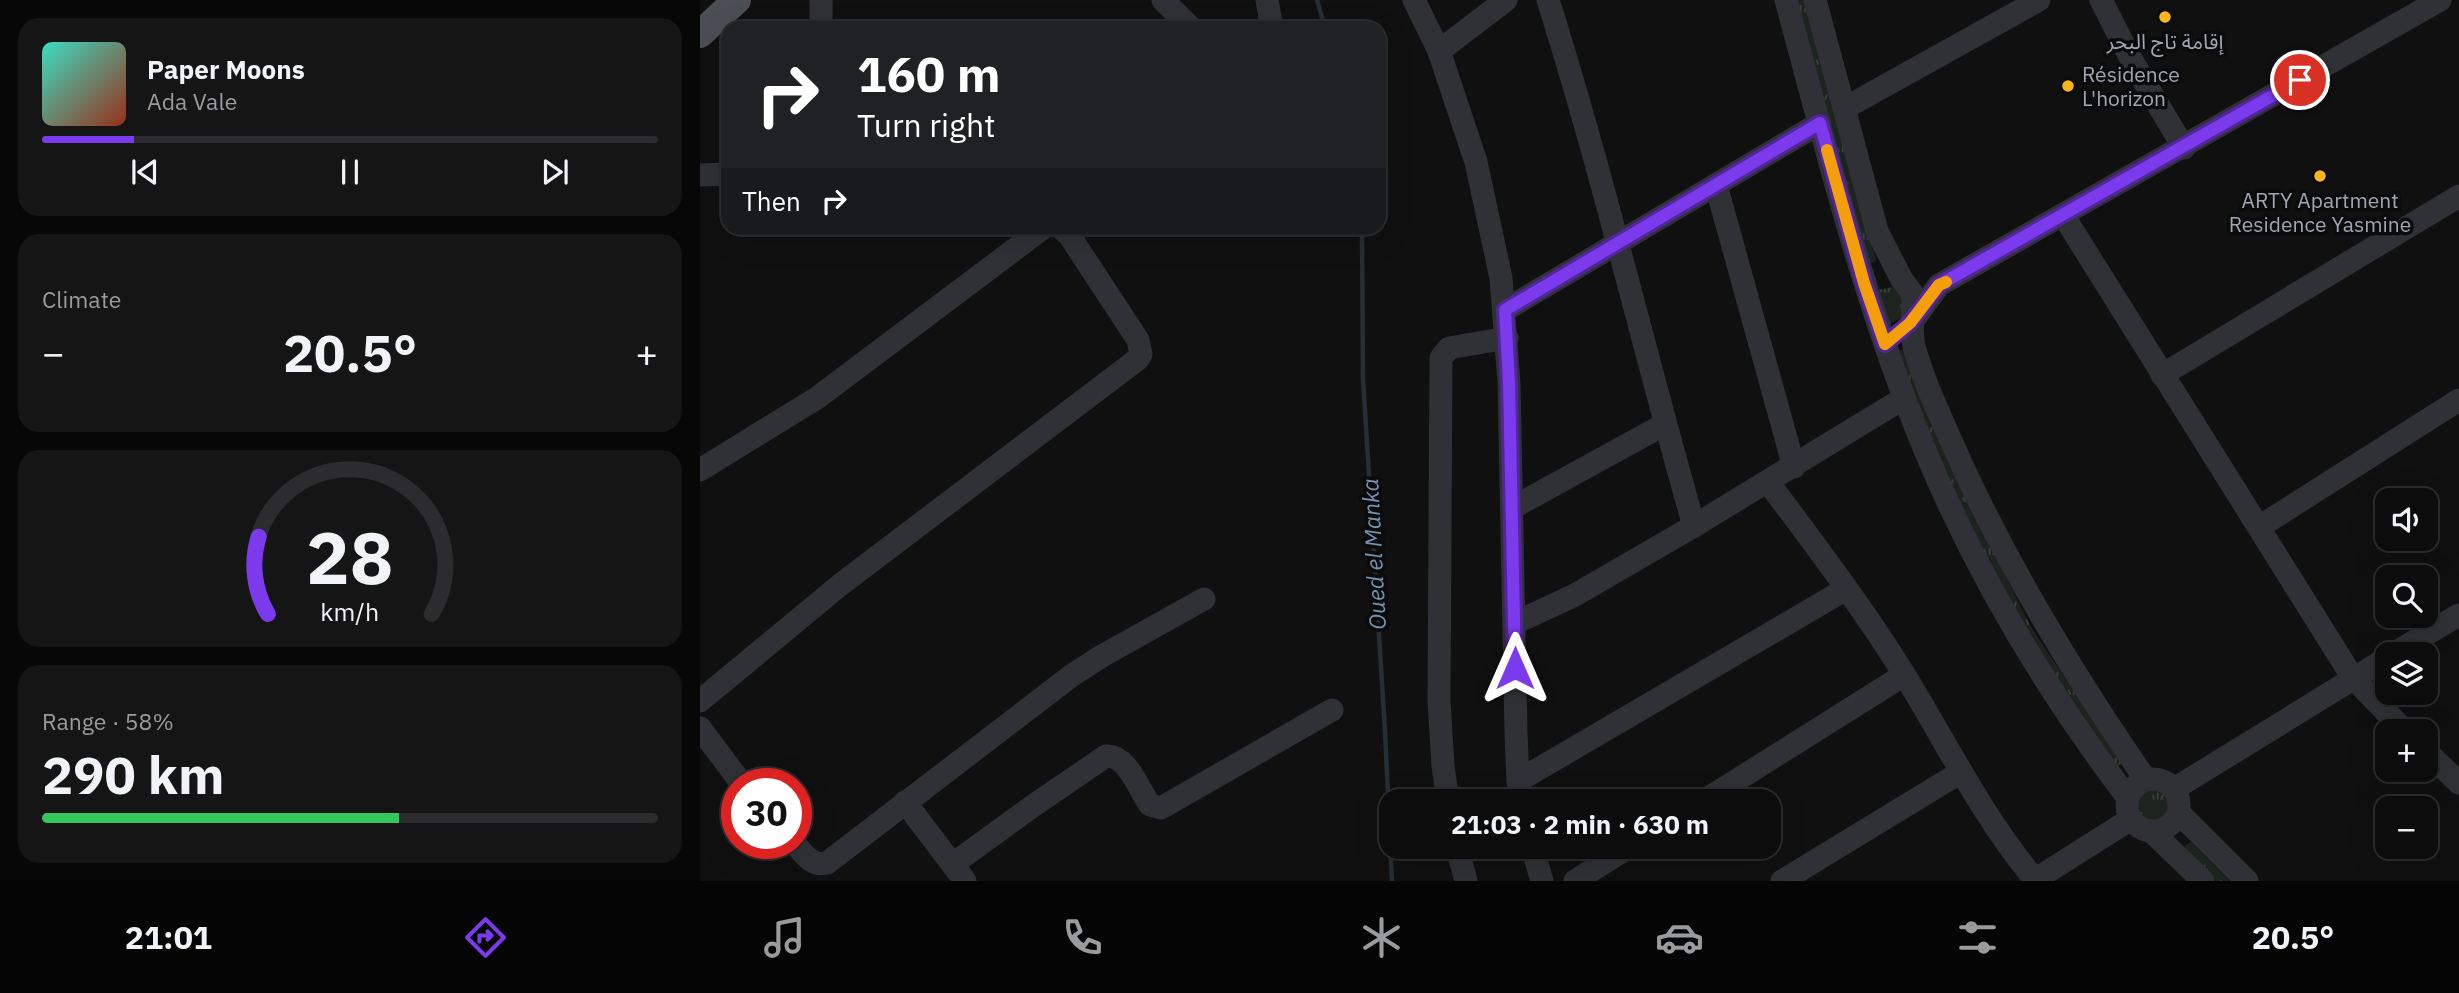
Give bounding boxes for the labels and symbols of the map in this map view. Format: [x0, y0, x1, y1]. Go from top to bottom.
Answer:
marker: إقامة تاج البحر [2157, 9, 2173, 25]
place label: إقامة تاج البحر [2106, 27, 2224, 57]
pin [2270, 50, 2330, 110]
place label: Résidence L'horizon [2082, 60, 2180, 112]
marker: Résidence L'horizon [2060, 78, 2076, 94]
marker: ARTY Apartment Residence Yasmine [2312, 168, 2328, 184]
place label: ARTY Apartment Residence Yasmine [2229, 186, 2411, 238]
water label: Oued el Manka [1354, 477, 1392, 631]
position arrow [1478, 631, 1552, 705]
speed limit sign: 30 [721, 768, 812, 859]

